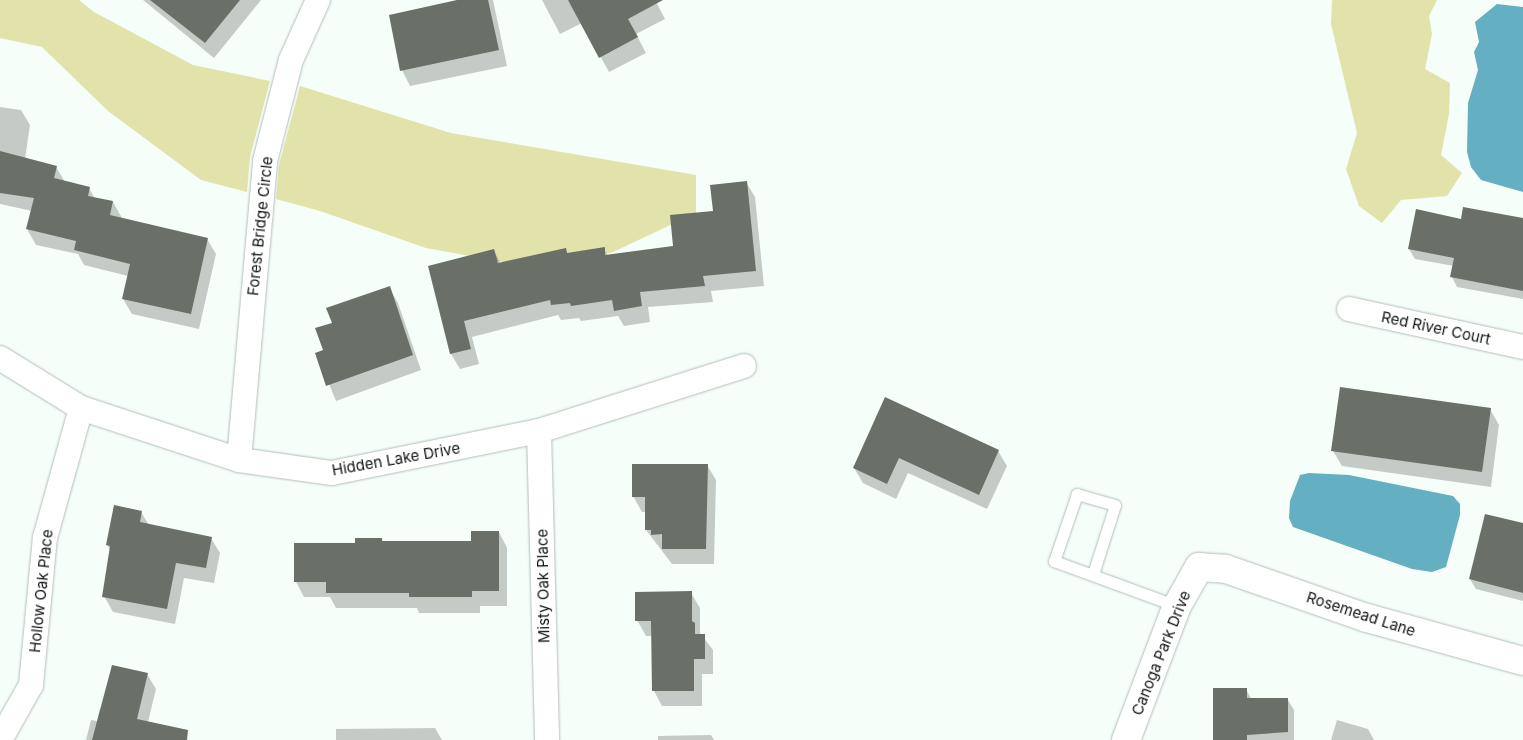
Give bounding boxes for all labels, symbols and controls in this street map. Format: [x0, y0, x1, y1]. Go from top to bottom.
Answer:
street label: Forest Bridge Circle [244, 155, 276, 297]
street label: Red River Court [1380, 308, 1492, 348]
street label: Hidden Lake Drive [330, 439, 462, 479]
street label: Hollow Oak Place [26, 528, 56, 654]
street label: Misty Oak Place [533, 529, 553, 643]
street label: Canoga Park Drive [1128, 588, 1194, 718]
street label: Rosemead Lane [1304, 588, 1418, 640]

